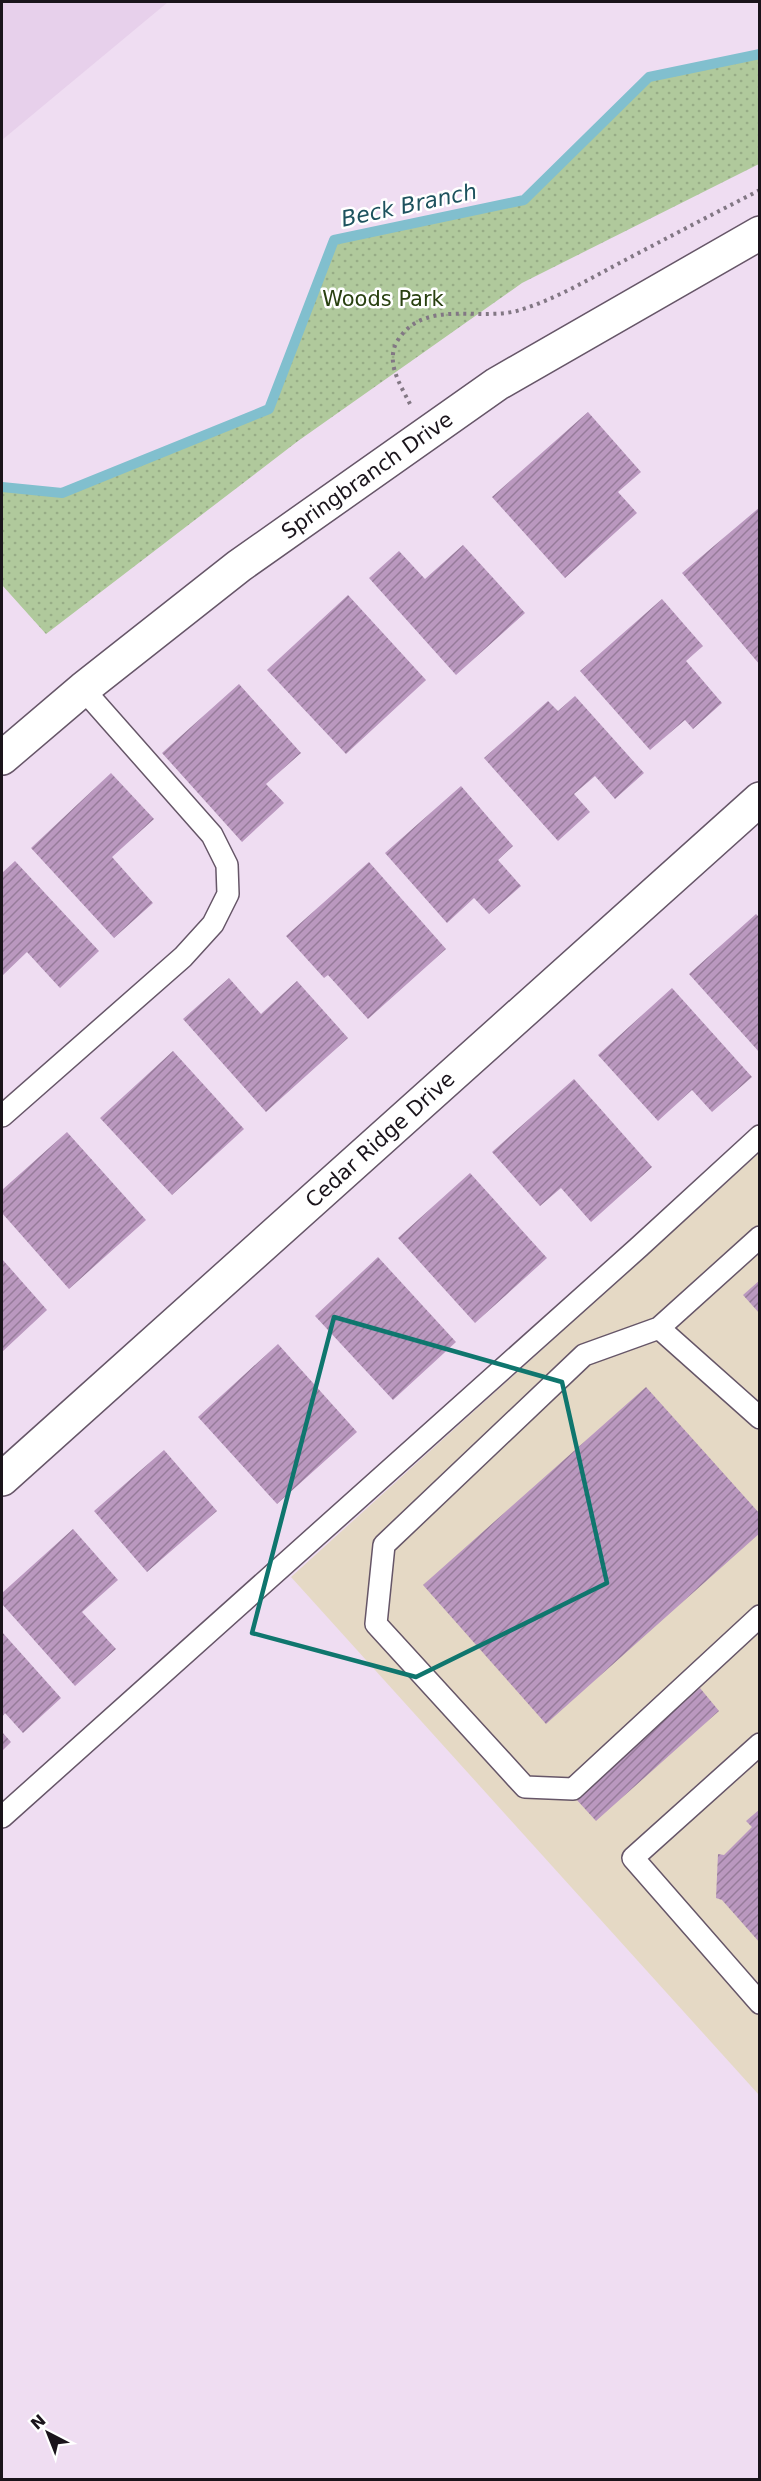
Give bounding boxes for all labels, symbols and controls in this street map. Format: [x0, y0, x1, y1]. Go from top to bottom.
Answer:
water label: Beck Branch [339, 178, 479, 232]
park label: Woods Park [322, 287, 445, 311]
street label: Springbranch Drive [277, 407, 457, 544]
street label: Cedar Ridge Drive [301, 1067, 460, 1213]
north arrow [18, 2403, 78, 2463]
text: N [27, 2411, 50, 2434]

